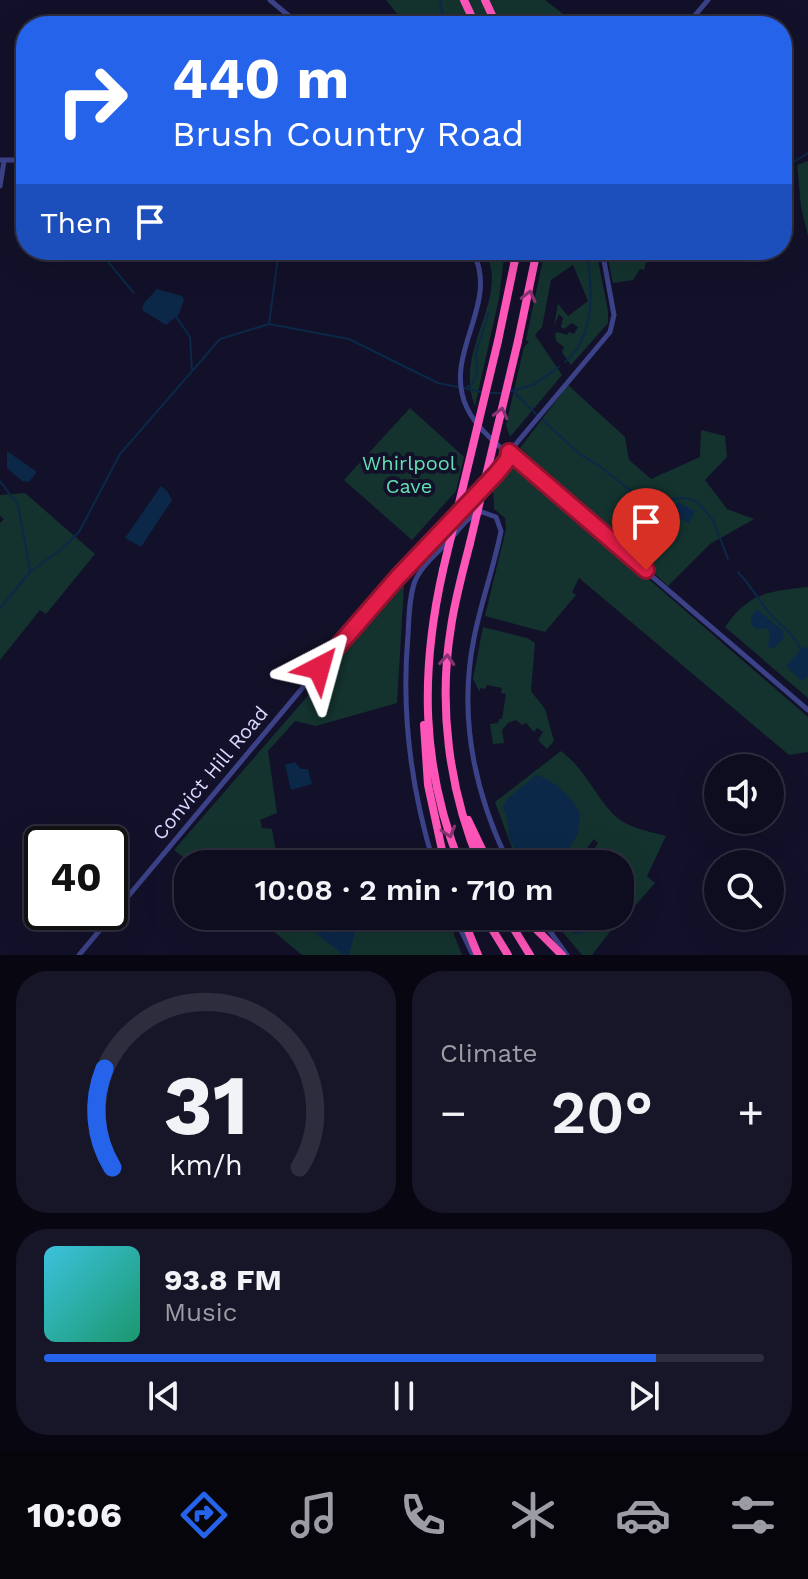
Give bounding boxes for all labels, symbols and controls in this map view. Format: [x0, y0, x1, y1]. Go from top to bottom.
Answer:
text: 440 m [172, 46, 349, 112]
icon: right [40, 48, 144, 152]
text: Brush Country Road [172, 113, 524, 155]
icon: arrive [128, 200, 172, 244]
text: Then [40, 205, 112, 240]
one-way arrow [520, 289, 537, 303]
one-way arrow [492, 406, 509, 420]
park label: Whirlpool Cave [362, 451, 456, 498]
pin [612, 488, 680, 570]
icon: arrive [624, 500, 668, 544]
position arrow [277, 626, 361, 710]
one-way arrow [438, 653, 455, 666]
street label: Convict Hill Road [147, 701, 273, 845]
map controls [704, 754, 784, 930]
button: sound [704, 754, 784, 834]
one-way arrow [440, 825, 456, 839]
speed limit sign: 40 [24, 826, 128, 930]
button: search [704, 850, 784, 930]
text: 10:08 · 2 min · 710 m [255, 872, 553, 907]
text: Climate [440, 1038, 538, 1068]
text: 31 [163, 1057, 249, 1154]
text: 20° [551, 1077, 653, 1148]
text: − [440, 1087, 467, 1139]
text: + [737, 1087, 764, 1139]
text: km/h [169, 1148, 243, 1182]
text: 93.8 FM [164, 1262, 282, 1297]
text: Music [164, 1297, 237, 1327]
icon: previous [142, 1374, 186, 1418]
icon: pause [382, 1374, 426, 1418]
icon: next [622, 1374, 666, 1418]
icon: directions [176, 1487, 232, 1543]
icon: music [286, 1487, 342, 1543]
icon: phone [395, 1487, 451, 1543]
icon: climate [505, 1487, 561, 1543]
icon: car [615, 1487, 671, 1543]
icon: filters [725, 1487, 781, 1543]
text: 10:06 [27, 1494, 122, 1536]

